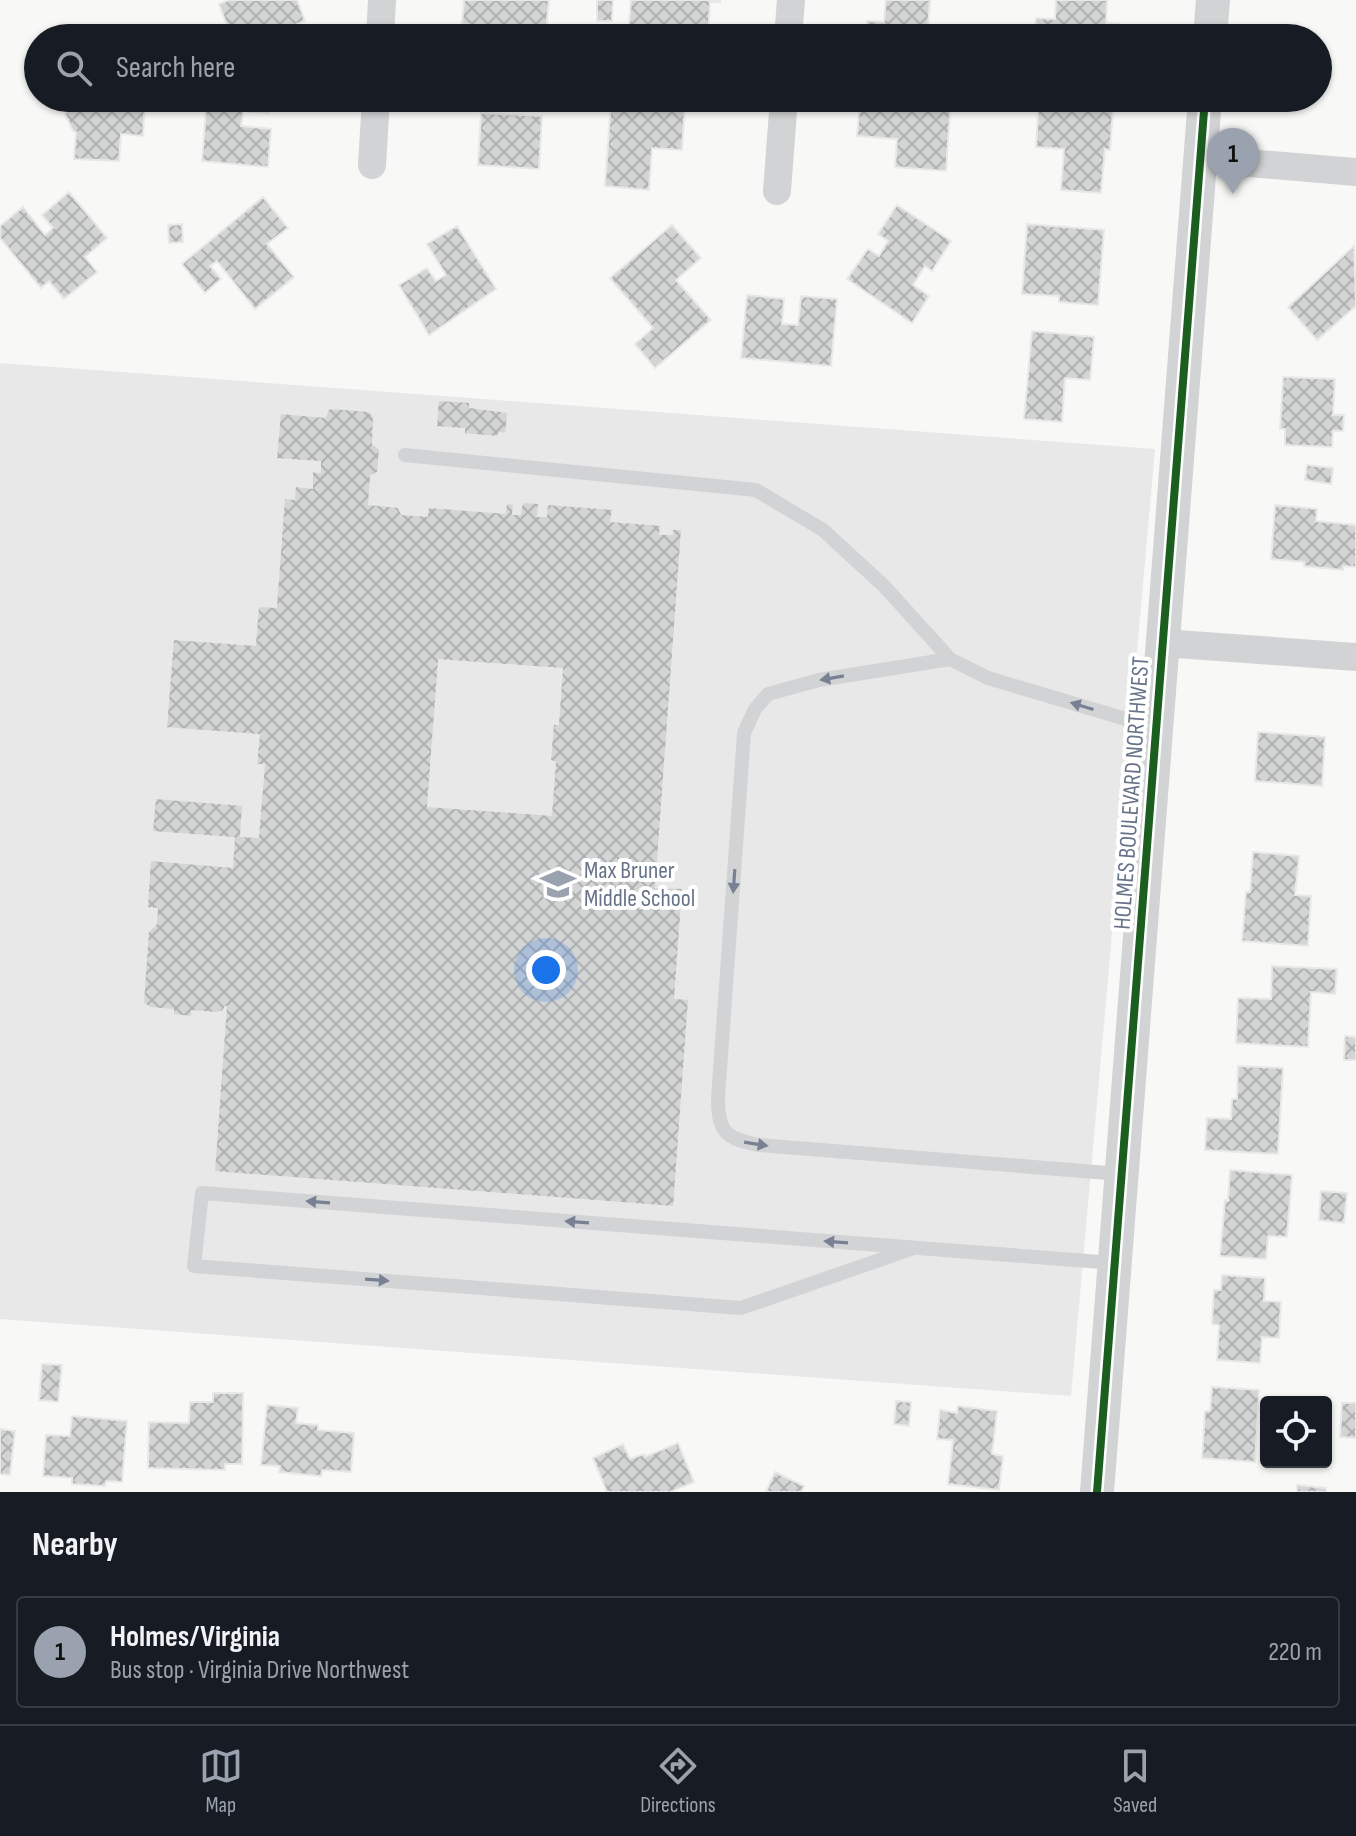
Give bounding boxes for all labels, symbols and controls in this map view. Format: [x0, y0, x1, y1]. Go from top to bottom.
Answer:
search box [24, 24, 1332, 112]
icon: search [52, 46, 96, 90]
text: Search here [116, 50, 235, 86]
pin: 1 [1207, 128, 1259, 194]
street label: HOLMES BOULEVARD NORTHWEST [1107, 655, 1156, 930]
one-way arrow [819, 673, 844, 685]
one-way arrow [1069, 699, 1093, 712]
place label: Max Bruner Middle School [584, 856, 695, 913]
school or university icon: Max Bruner Middle School [539, 865, 577, 903]
one-way arrow [727, 869, 740, 894]
your location [526, 950, 566, 990]
one-way arrow [744, 1138, 769, 1151]
one-way arrow [305, 1195, 330, 1208]
one-way arrow [564, 1215, 589, 1228]
one-way arrow [823, 1235, 848, 1248]
one-way arrow [365, 1274, 390, 1287]
map controls [1260, 1396, 1332, 1468]
button: locate [1260, 1396, 1332, 1468]
text: Nearby [32, 1524, 118, 1565]
text: Holmes/Virginia [110, 1619, 280, 1655]
text: 1 [55, 1637, 65, 1668]
text: 220 m [1268, 1637, 1322, 1668]
text: Bus stop · Virginia Drive Northwest [110, 1655, 409, 1686]
tab: Map [199, 1744, 243, 1819]
tab: Directions [640, 1744, 716, 1819]
tab: Saved [1113, 1744, 1157, 1819]

